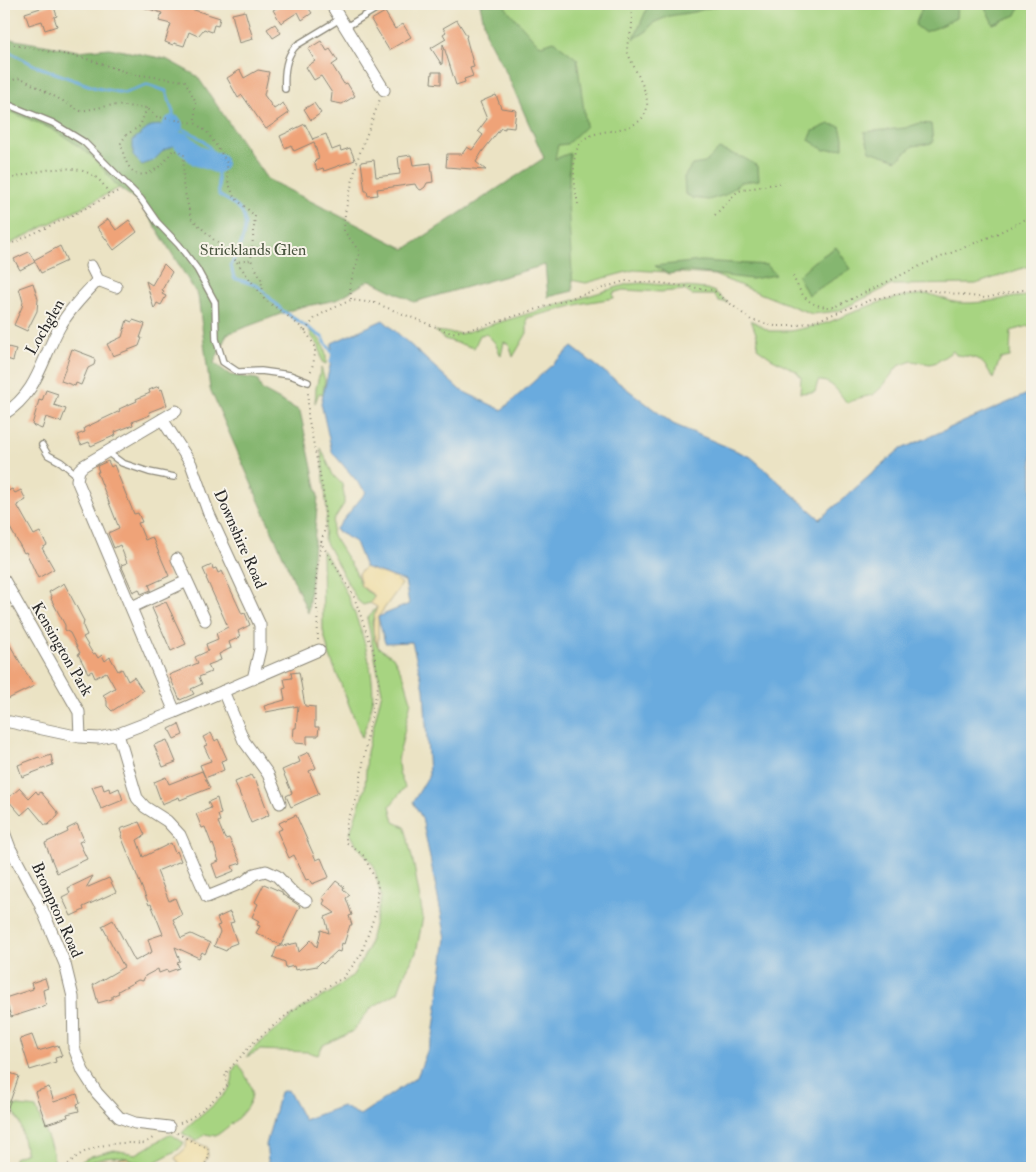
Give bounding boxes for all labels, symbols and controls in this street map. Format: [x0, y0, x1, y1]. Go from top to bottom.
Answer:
park label: Stricklands Glen [200, 240, 306, 260]
street label: Lochglen [21, 296, 69, 358]
street label: Downshire Road [209, 486, 271, 592]
street label: Kensington Park [27, 598, 97, 700]
street label: Brompton Road [26, 859, 87, 961]

